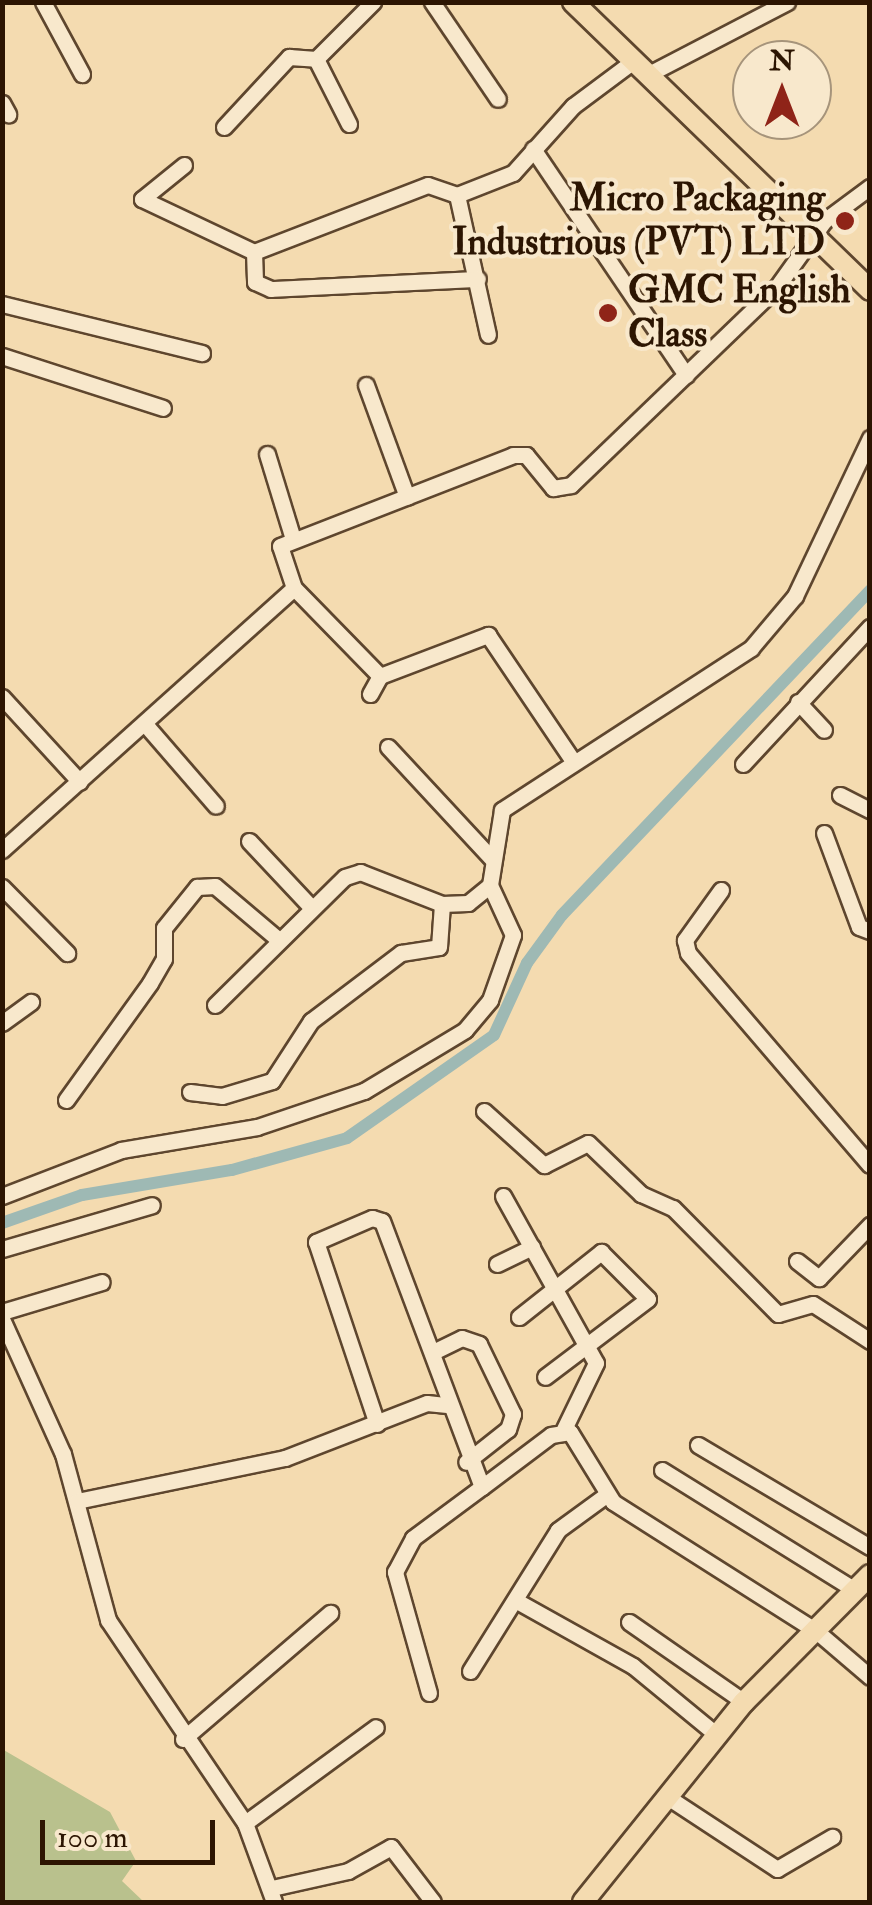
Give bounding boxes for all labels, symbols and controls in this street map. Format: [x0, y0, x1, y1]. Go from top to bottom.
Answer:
north arrow [732, 40, 832, 140]
text: N [769, 44, 795, 79]
place label: Micro Packaging Industrious (PVT) LTD [452, 176, 825, 266]
marker: Micro Packaging Industrious (PVT) LTD [834, 210, 856, 232]
place label: GMC English Class [628, 268, 851, 358]
marker: GMC English Class [597, 302, 619, 324]
scale bar [45, 1800, 220, 1862]
text: 100 m [57, 1819, 128, 1856]

